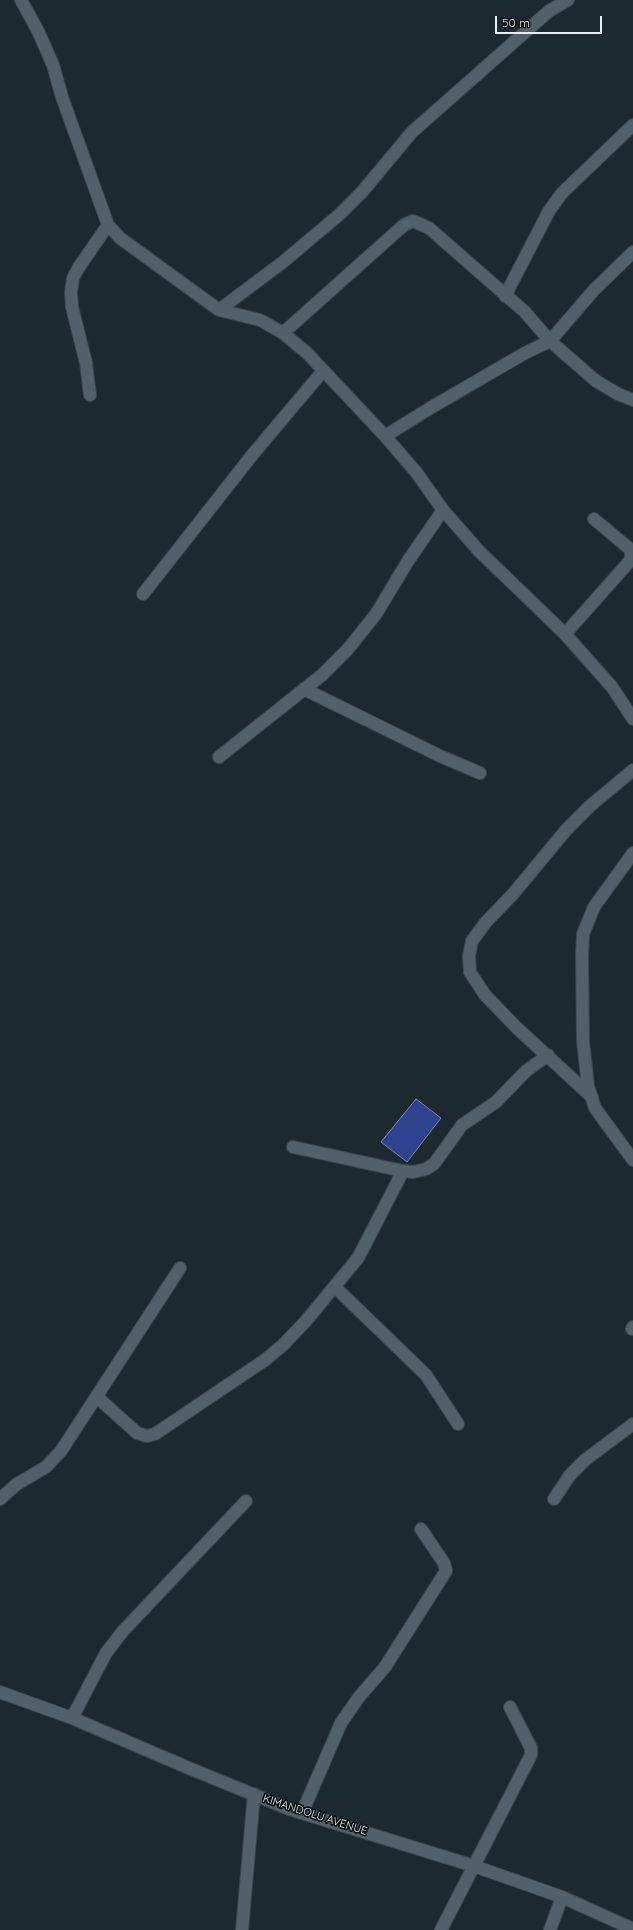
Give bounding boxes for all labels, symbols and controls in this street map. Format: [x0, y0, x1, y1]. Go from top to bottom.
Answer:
scale bar [497, 8, 604, 34]
text: 50 m [502, 15, 530, 30]
street label: KIMANDOLU AVENUE [261, 1792, 369, 1838]

